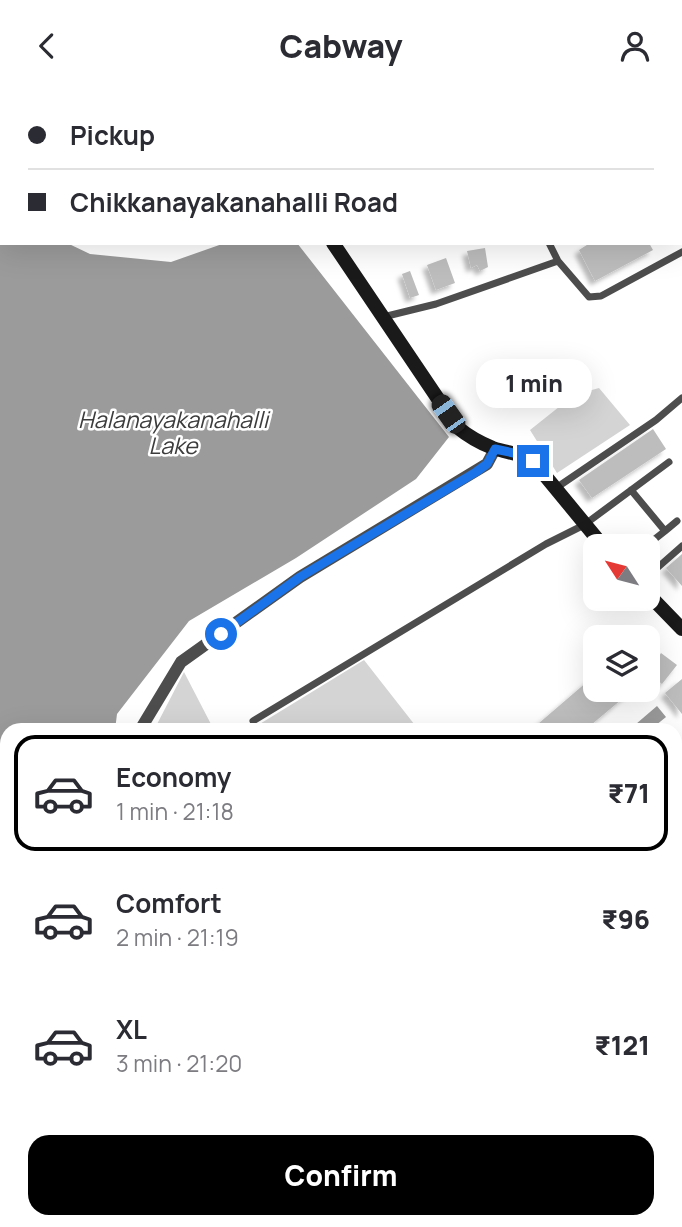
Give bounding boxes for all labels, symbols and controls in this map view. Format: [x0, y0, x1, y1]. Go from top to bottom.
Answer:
text: Cabway [280, 24, 402, 68]
icon: back [28, 27, 66, 65]
icon: person [616, 27, 654, 65]
text: Pickup [70, 117, 155, 153]
text: Chikkanayakanahalli Road [70, 184, 398, 220]
callout: 1 min [475, 359, 591, 409]
text: 1 min [505, 367, 563, 399]
car [428, 391, 469, 437]
water label: Halanayakanahalli Lake [78, 403, 271, 461]
route end [517, 445, 549, 477]
north arrow [583, 534, 660, 611]
map controls [583, 534, 660, 702]
route start [205, 618, 237, 650]
button: layers [583, 625, 660, 702]
text: Economy [116, 759, 231, 795]
icon: car [32, 762, 95, 825]
text: ₹71 [608, 775, 650, 811]
text: 1 min · 21:18 [116, 795, 234, 827]
text: Comfort [116, 885, 222, 921]
icon: car [32, 888, 95, 951]
text: ₹96 [601, 901, 650, 937]
text: 2 min · 21:19 [116, 921, 239, 953]
text: XL [116, 1011, 147, 1047]
icon: car [32, 1014, 95, 1077]
text: ₹121 [594, 1027, 650, 1063]
text: 3 min · 21:20 [116, 1047, 242, 1079]
button: Confirm [28, 1135, 654, 1215]

